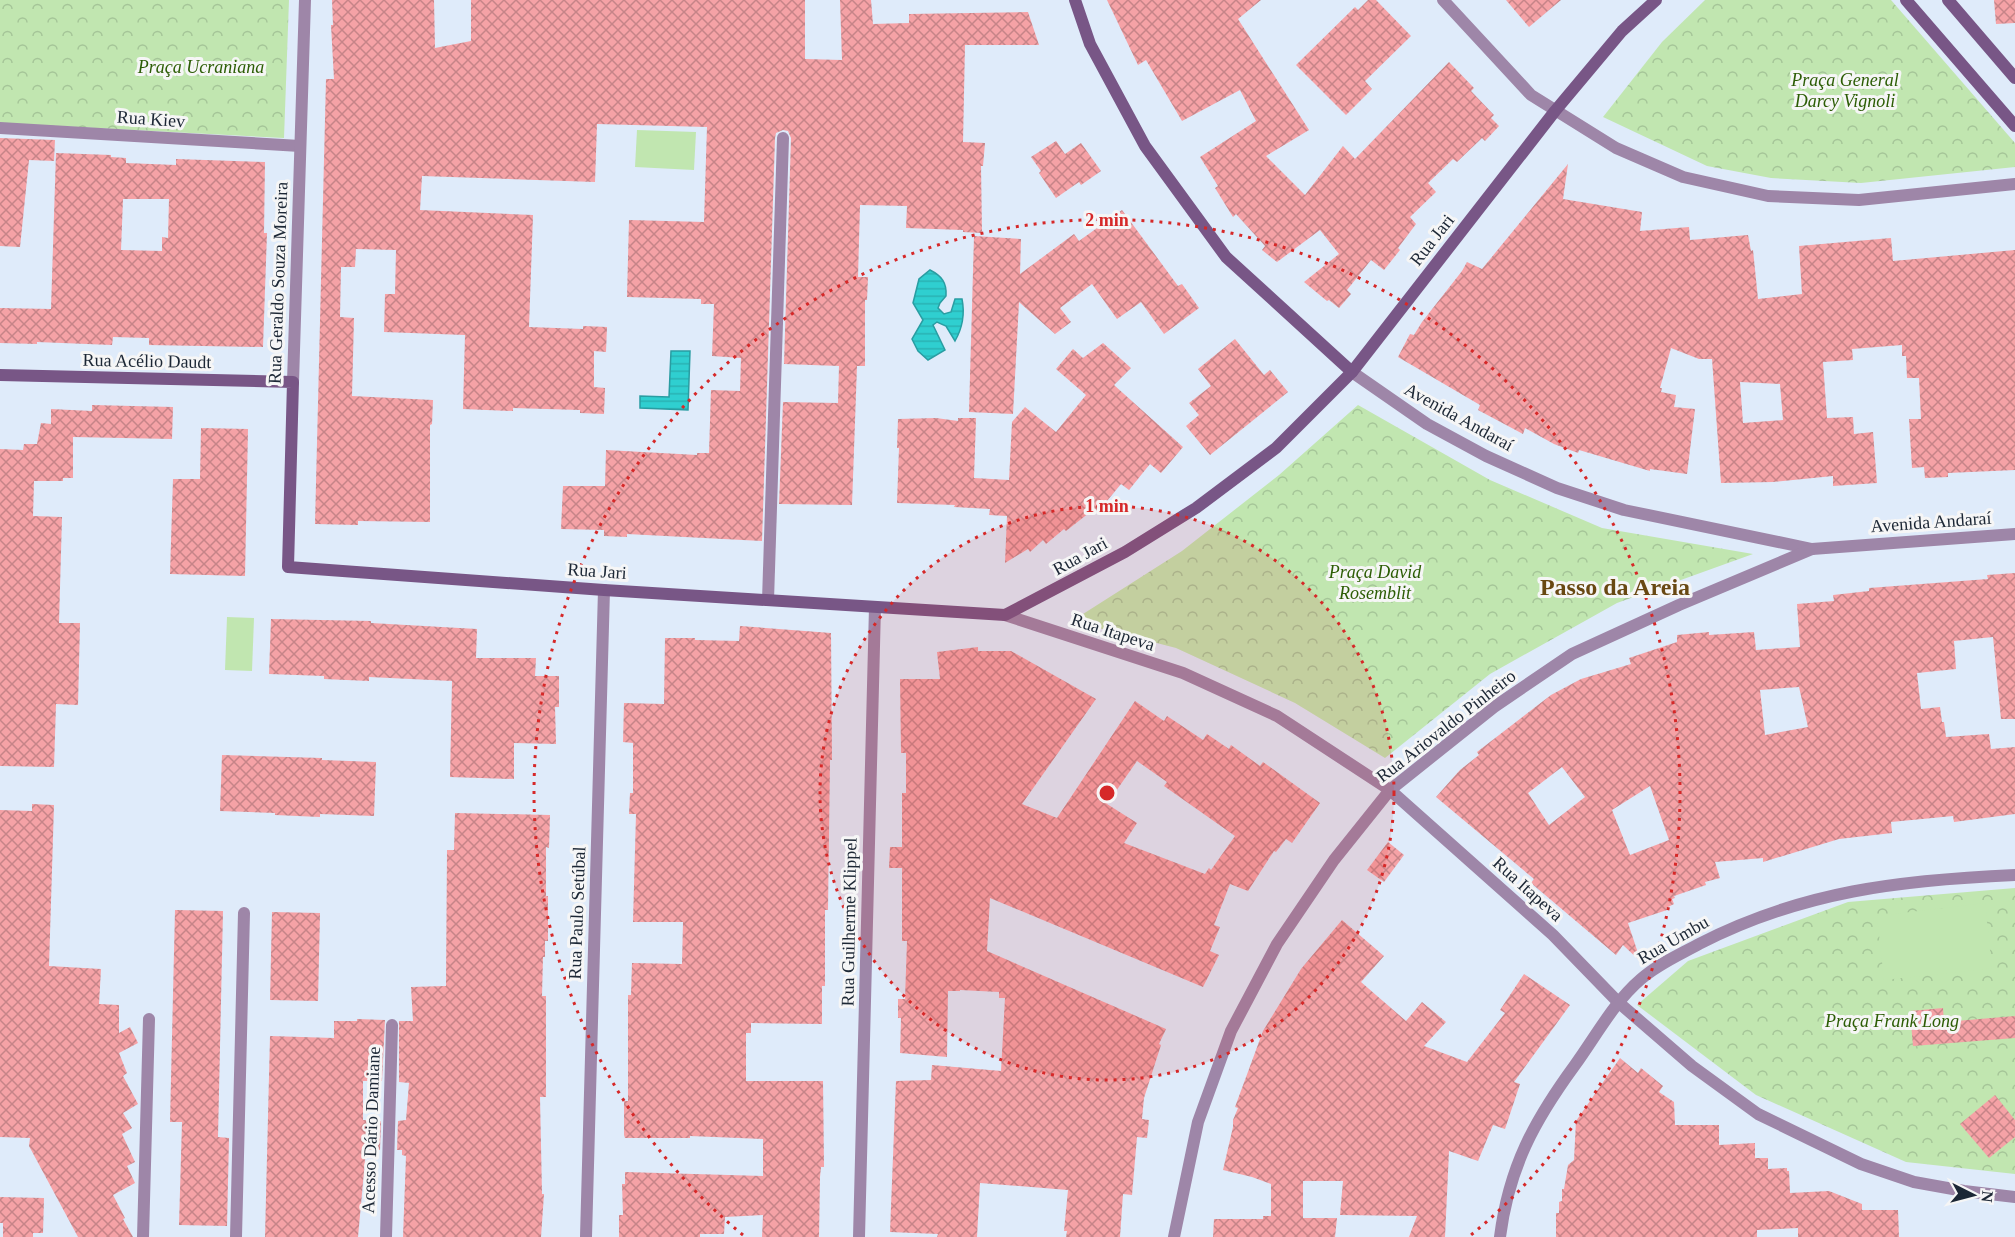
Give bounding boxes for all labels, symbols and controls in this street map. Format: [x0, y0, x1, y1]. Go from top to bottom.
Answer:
park label: Praça Ucraniana [137, 57, 264, 77]
park label: Praça General Darcy Vignoli [1790, 70, 1899, 111]
street label: Rua Kiev [116, 107, 186, 131]
street label: Rua Geraldo Souza Moreira [264, 181, 292, 385]
text: 2 min [1085, 210, 1129, 230]
street label: Rua Jari [1406, 210, 1458, 270]
street label: Rua Acélio Daudt [82, 350, 212, 372]
street label: Avenida Andaraí [1401, 379, 1517, 455]
text: 1 min [1085, 496, 1129, 516]
street label: Avenida Andaraí [1870, 508, 1992, 536]
street label: Rua Jari [1049, 533, 1111, 579]
street label: Rua Jari [567, 559, 627, 583]
park label: Praça David Rosemblit [1328, 562, 1422, 603]
district label: Passo da Areia [1540, 574, 1690, 600]
street label: Rua Itapeva [1069, 609, 1157, 655]
street label: Rua Ariovaldo Pinheiro [1372, 665, 1520, 787]
centre of rings [1097, 783, 1117, 803]
street label: Rua Guilherme Klippel [838, 837, 860, 1007]
street label: Rua Paulo Setúbal [565, 846, 589, 980]
street label: Rua Itapeva [1489, 853, 1567, 925]
street label: Rua Umbu [1634, 912, 1712, 968]
park label: Praça Frank Long [1824, 1011, 1959, 1031]
street label: Acesso Dário Damiane [358, 1046, 384, 1214]
north arrow [1943, 1165, 2003, 1225]
text: N [1978, 1190, 1996, 1204]

